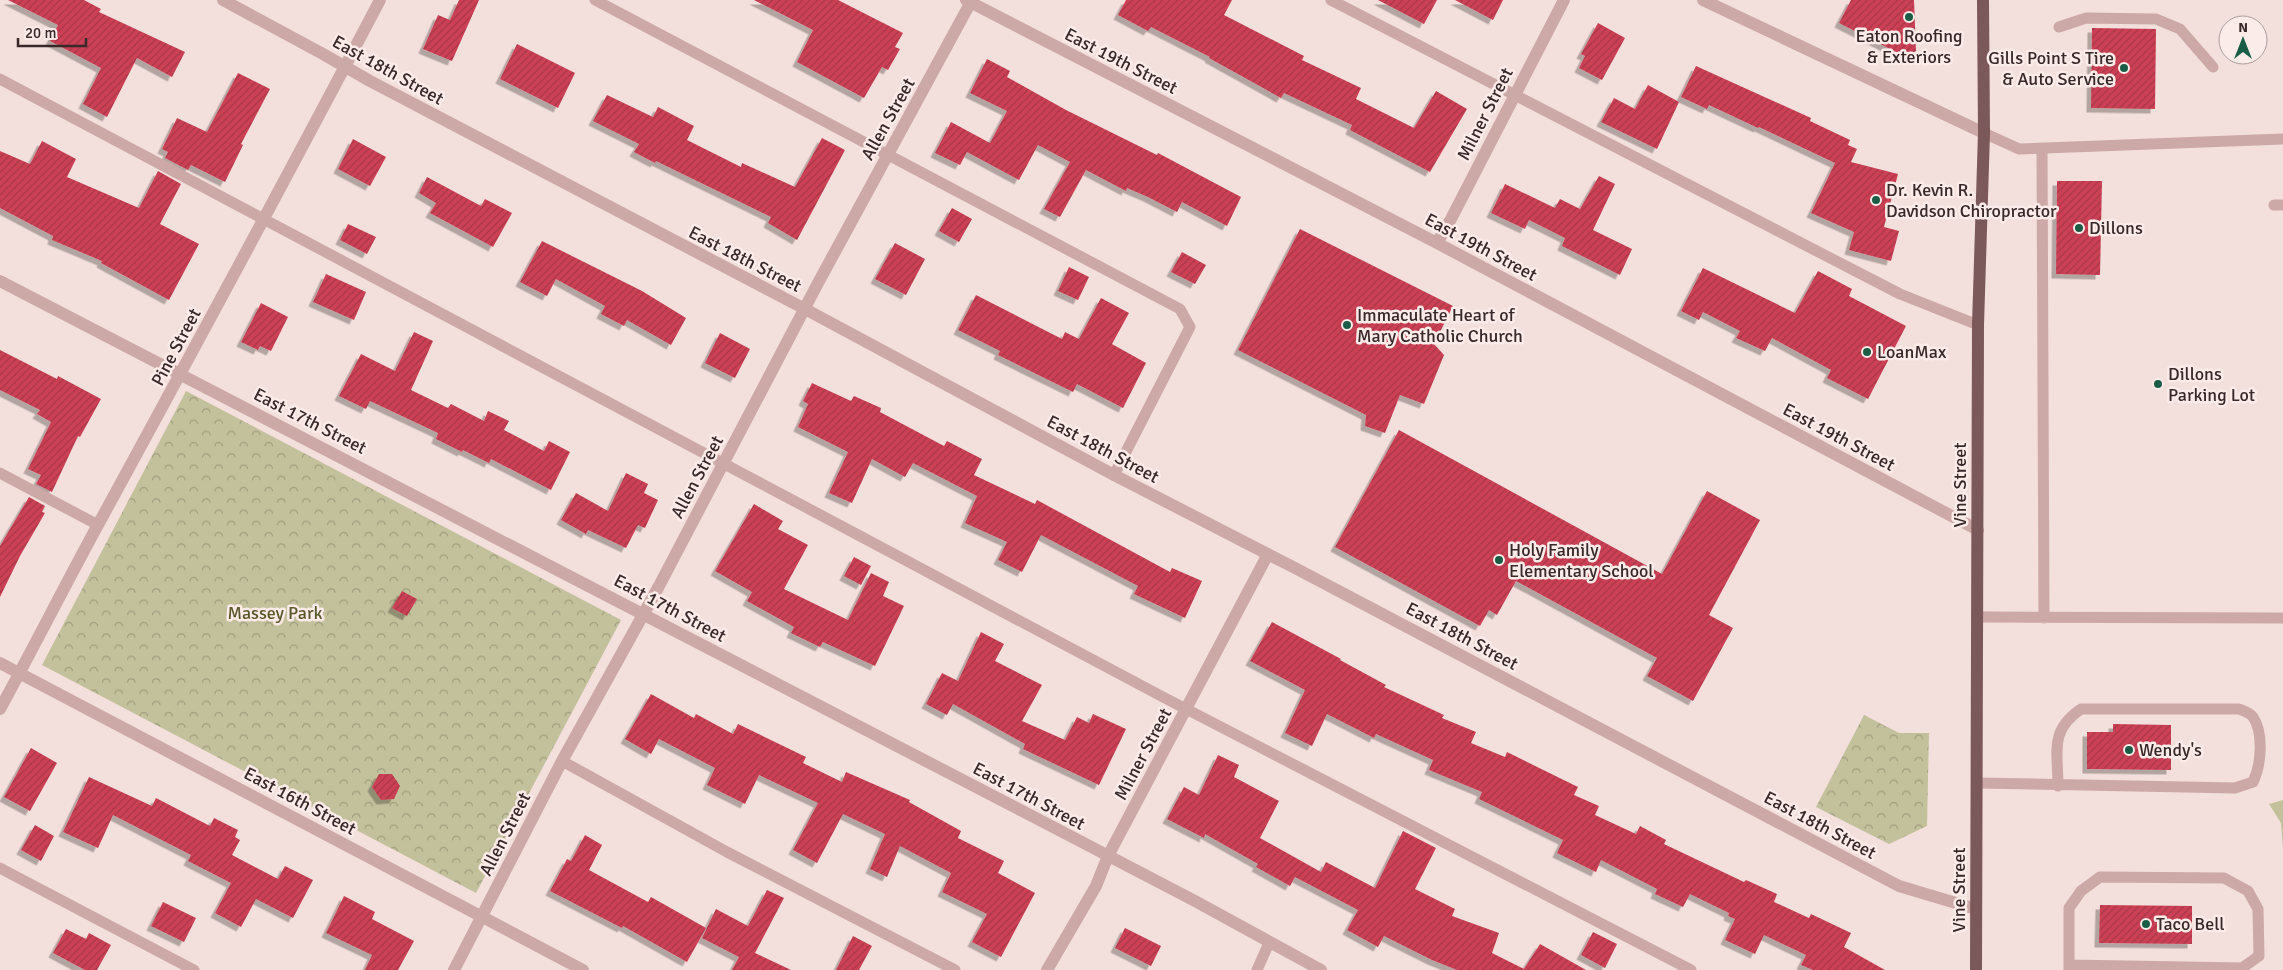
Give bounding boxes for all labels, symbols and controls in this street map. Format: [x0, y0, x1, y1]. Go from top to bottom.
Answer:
marker: Eaton Roofing & Exteriors [1903, 11, 1915, 23]
scale bar [18, 15, 85, 47]
north arrow [2218, 15, 2268, 65]
text: N [2238, 19, 2248, 36]
street label: East 19th Street [1061, 23, 1181, 99]
text: 20 m [25, 24, 56, 42]
place label: Eaton Roofing & Exteriors [1855, 25, 1963, 68]
street label: East 18th Street [329, 30, 447, 110]
place label: Gills Point S Tire & Auto Service [1988, 47, 2114, 90]
marker: Gills Point S Tire & Auto Service [2118, 62, 2130, 74]
street label: Milner Street [1452, 64, 1518, 164]
street label: Allen Street [856, 74, 920, 164]
place label: Dr. Kevin R. Davidson Chiropractor [1886, 179, 2057, 222]
marker: Dr. Kevin R. Davidson Chiropractor [1870, 194, 1882, 206]
street label: East 19th Street [1421, 208, 1541, 286]
place label: Dillons [2089, 217, 2143, 239]
street label: East 18th Street [685, 221, 805, 297]
marker: Dillons [2073, 222, 2085, 234]
street label: Pine Street [146, 304, 206, 390]
place label: Immaculate Heart of Mary Catholic Church [1357, 304, 1523, 347]
marker: Immaculate Heart of Mary Catholic Church [1341, 319, 1353, 331]
place label: LoanMax [1877, 341, 1947, 363]
marker: LoanMax [1861, 346, 1873, 358]
place label: Dillons Parking Lot [2168, 363, 2255, 406]
marker: Dillons Parking Lot [2152, 378, 2164, 390]
street label: East 17th Street [250, 383, 370, 459]
street label: East 19th Street [1779, 398, 1899, 476]
street label: East 18th Street [1043, 410, 1163, 488]
street label: Allen Street [666, 432, 728, 522]
street label: Vine Street [1949, 443, 1971, 527]
place label: Holy Family Elementary School [1509, 539, 1654, 582]
marker: Holy Family Elementary School [1493, 554, 1505, 566]
street label: East 17th Street [610, 569, 730, 647]
street label: East 18th Street [1402, 597, 1522, 675]
park label: Massey Park [227, 602, 323, 624]
street label: Milner Street [1110, 704, 1176, 804]
place label: Wendy's [2139, 739, 2202, 761]
marker: Wendy's [2123, 744, 2135, 756]
street label: East 17th Street [969, 757, 1089, 835]
street label: East 16th Street [240, 762, 360, 840]
street label: East 18th Street [1760, 786, 1880, 864]
street label: Allen Street [475, 789, 535, 879]
street label: Vine Street [1948, 848, 1970, 932]
place label: Taco Bell [2156, 913, 2225, 935]
marker: Taco Bell [2140, 918, 2152, 930]

